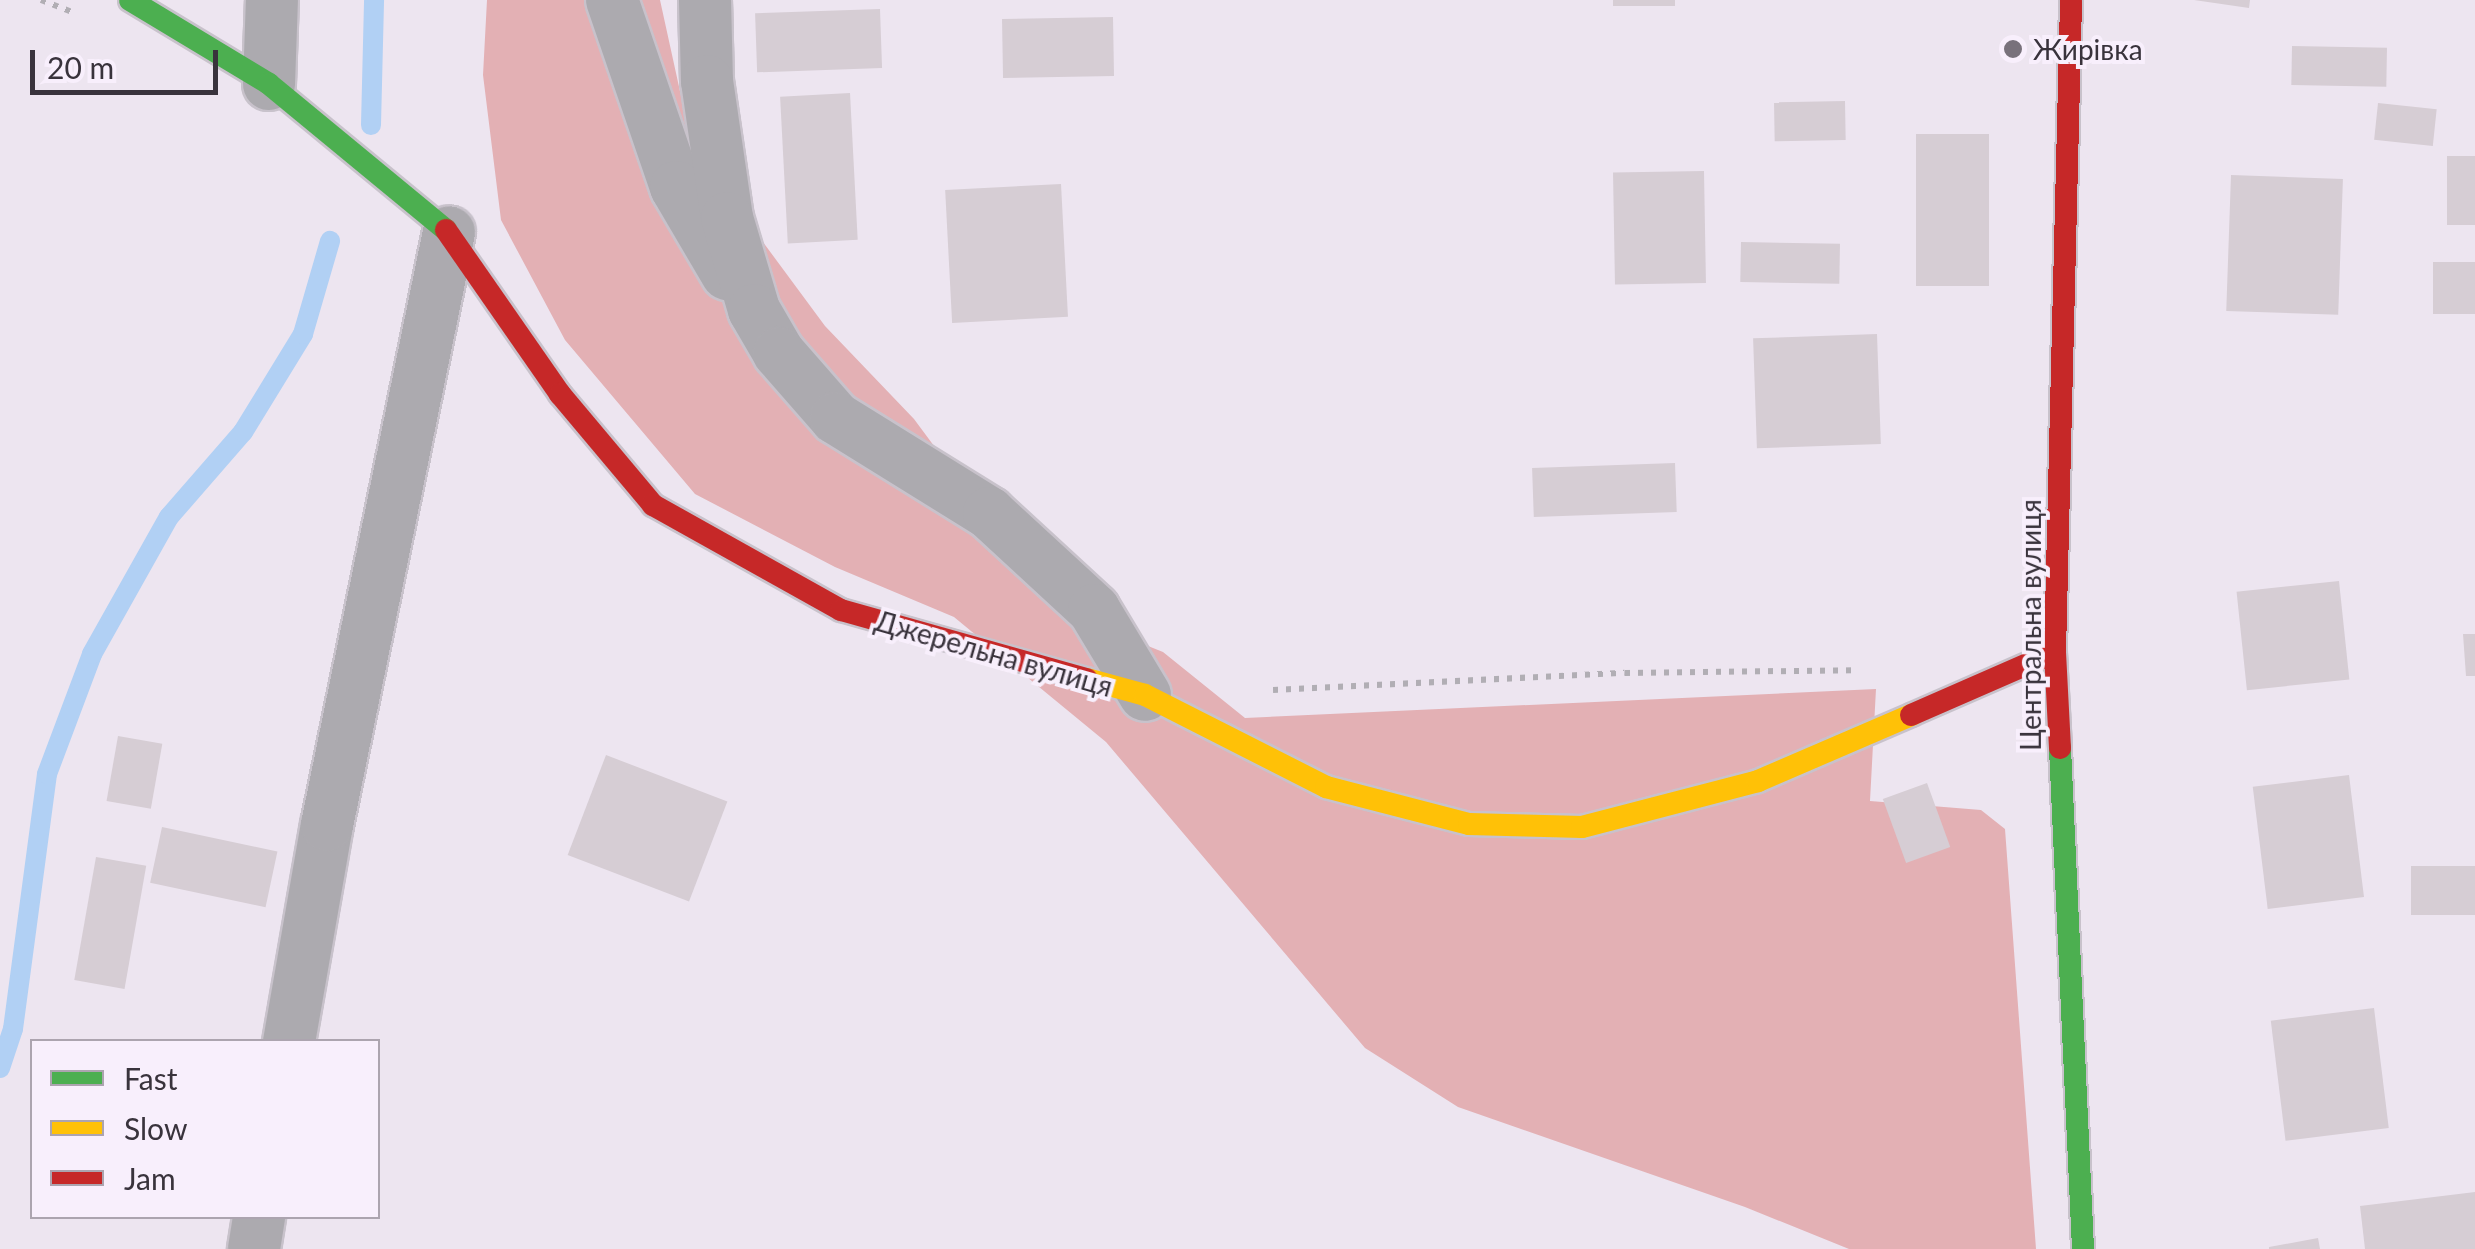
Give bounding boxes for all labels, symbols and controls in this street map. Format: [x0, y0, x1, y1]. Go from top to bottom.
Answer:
scale bar [35, 30, 222, 92]
place label: Жирівка [2033, 32, 2143, 66]
marker: Жирівка [2002, 38, 2024, 60]
text: 20 m [47, 49, 114, 85]
street label: Центральна вулиця [2013, 499, 2047, 751]
street label: Джерельна вулиця [871, 603, 1117, 703]
legend [30, 1039, 380, 1219]
text: Fast [124, 1060, 178, 1096]
text: Slow [124, 1110, 187, 1146]
text: Jam [124, 1160, 176, 1196]

